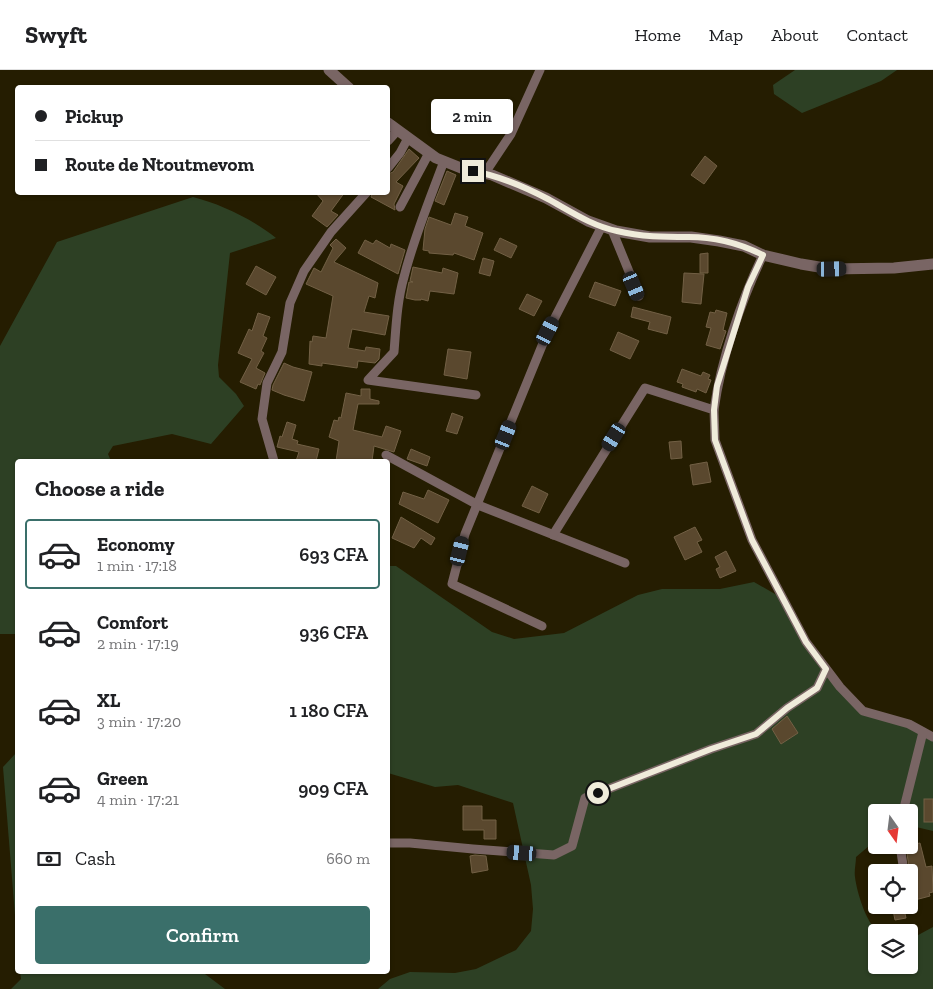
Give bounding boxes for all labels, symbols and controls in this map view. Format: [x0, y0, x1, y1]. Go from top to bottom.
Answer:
text: Swyft [25, 20, 87, 49]
text: Home [634, 24, 681, 46]
text: Map [709, 24, 743, 46]
text: About [771, 24, 818, 46]
text: Contact [846, 24, 908, 46]
callout: 2 min [432, 98, 514, 134]
text: Pickup [65, 105, 123, 128]
text: 2 min [452, 107, 492, 126]
text: Route de Ntoutmevom [65, 153, 254, 176]
route end [462, 160, 484, 182]
car [816, 261, 847, 277]
car [621, 269, 646, 303]
car [534, 314, 561, 348]
car [493, 418, 518, 452]
car [599, 420, 628, 454]
text: Choose a ride [35, 475, 165, 502]
icon: car [37, 532, 82, 577]
text: Economy [97, 533, 175, 556]
car [449, 535, 470, 567]
text: 693 CFA [299, 543, 368, 566]
text: 1 min · 17:18 [97, 556, 177, 575]
icon: car [37, 610, 82, 655]
text: Comfort [97, 611, 168, 634]
text: 936 CFA [299, 621, 368, 644]
text: 2 min · 17:19 [97, 634, 179, 653]
icon: car [37, 688, 82, 733]
text: XL [97, 689, 120, 712]
text: 1 180 CFA [289, 699, 368, 722]
text: 3 min · 17:20 [97, 712, 181, 731]
icon: car [37, 766, 82, 811]
text: Green [97, 767, 148, 790]
text: 909 CFA [298, 777, 368, 800]
route start [587, 782, 609, 804]
text: 4 min · 17:21 [97, 790, 179, 809]
north arrow [868, 804, 918, 854]
map controls [868, 804, 918, 974]
car [506, 844, 537, 862]
icon: cash [35, 845, 63, 873]
text: Cash [75, 847, 115, 870]
text: 660 m [326, 849, 370, 868]
button: locate [868, 864, 918, 914]
button: Confirm [35, 906, 370, 964]
button: layers [868, 924, 918, 974]

